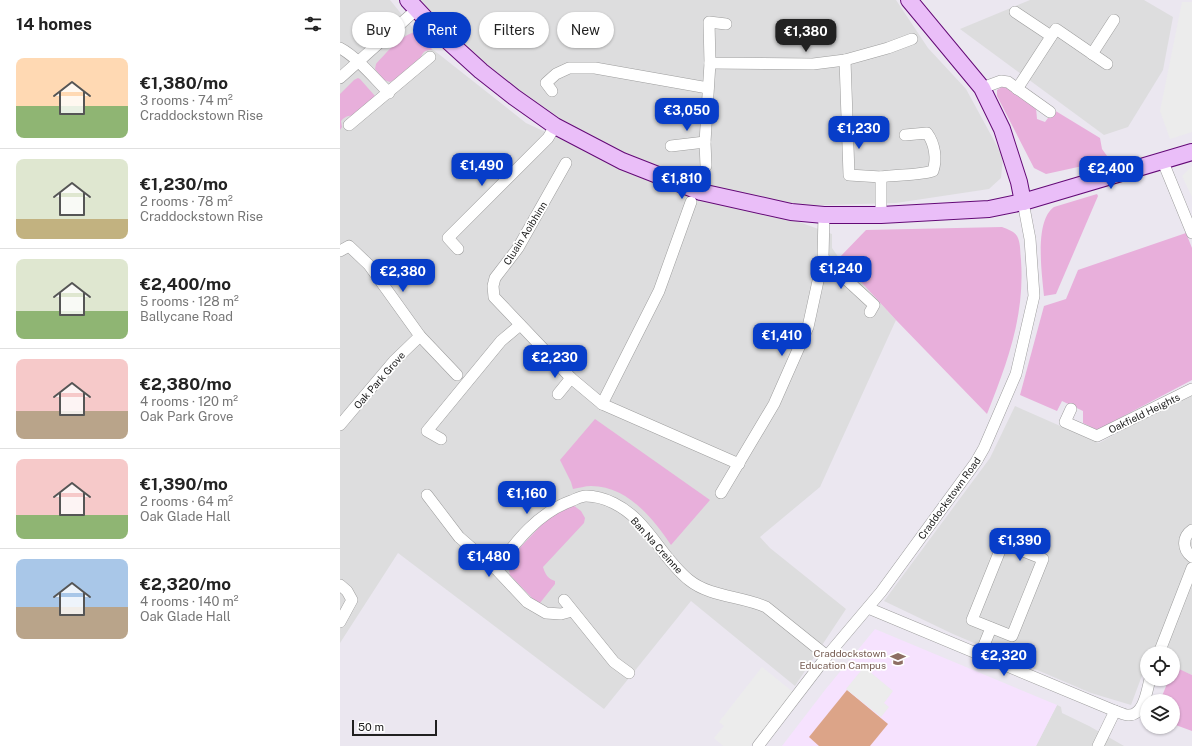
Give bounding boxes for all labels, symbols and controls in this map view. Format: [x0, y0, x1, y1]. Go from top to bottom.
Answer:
chip: Buy [352, 12, 405, 48]
chip: Rent [413, 12, 471, 48]
chip: Filters [479, 12, 549, 48]
chip: New [557, 12, 614, 48]
icon: filters [302, 13, 324, 35]
text: 14 homes [16, 14, 92, 34]
pin: €1,380 [773, 19, 839, 53]
text: €1,380 [784, 24, 828, 39]
text: €1,380/mo [140, 73, 228, 93]
icon: home [48, 74, 96, 122]
text: 3 rooms · 74 m² [140, 93, 233, 108]
pin: €3,050 [654, 98, 720, 132]
text: €3,050 [664, 103, 710, 118]
text: Craddockstown Rise [140, 108, 263, 123]
pin: €1,230 [826, 116, 892, 150]
text: €1,230 [837, 121, 881, 136]
pin: €1,490 [449, 153, 515, 187]
pin: €2,400 [1078, 156, 1144, 190]
text: €1,490 [460, 158, 504, 173]
text: €2,400 [1088, 161, 1134, 176]
pin: €1,810 [649, 166, 715, 200]
text: €1,810 [662, 171, 702, 186]
text: €1,230/mo [140, 174, 228, 194]
icon: home [48, 175, 96, 223]
text: 2 rooms · 78 m² [140, 194, 233, 209]
street label: Cluain Aoibhinn [501, 199, 549, 267]
text: Craddockstown Rise [140, 209, 263, 224]
pin: €1,240 [808, 256, 874, 290]
pin: €2,380 [370, 259, 436, 293]
text: €1,240 [819, 261, 863, 276]
text: €2,380 [380, 264, 426, 279]
text: €2,400/mo [140, 274, 231, 294]
icon: home [48, 275, 96, 323]
text: 5 rooms · 128 m² [140, 294, 239, 309]
text: Ballycane Road [140, 309, 233, 324]
pin: €1,410 [749, 323, 815, 357]
text: €1,410 [762, 328, 802, 343]
pin: €2,230 [522, 345, 588, 379]
street label: Oak Park Grove [351, 349, 407, 411]
text: €2,230 [532, 350, 578, 365]
text: €2,380/mo [140, 374, 232, 394]
icon: home [48, 375, 96, 423]
street label: Oakfield Heights [1106, 391, 1182, 435]
text: 4 rooms · 120 m² [140, 394, 238, 409]
text: Oak Park Grove [140, 409, 233, 424]
street label: Craddockstown Road [915, 455, 983, 541]
text: €1,390/mo [140, 474, 228, 494]
icon: home [48, 475, 96, 523]
pin: €1,160 [494, 481, 560, 515]
text: €1,160 [507, 486, 547, 501]
text: 2 rooms · 64 m² [140, 494, 233, 509]
text: Oak Glade Hall [140, 509, 231, 524]
street label: Ban Na Creinne [628, 514, 686, 576]
pin: €1,390 [987, 528, 1053, 562]
text: €1,390 [998, 533, 1042, 548]
pin: €1,480 [456, 544, 522, 578]
text: €1,480 [467, 549, 511, 564]
text: €2,320/mo [140, 574, 231, 594]
icon: home [48, 575, 96, 623]
text: 4 rooms · 140 m² [140, 594, 239, 609]
text: Oak Glade Hall [140, 609, 231, 624]
pin: €2,320 [971, 643, 1037, 677]
map controls [1140, 646, 1180, 734]
button: locate [1140, 646, 1180, 686]
place label: Craddockstown Education Campus [799, 647, 886, 671]
text: €2,320 [981, 648, 1027, 663]
school or university icon: Craddockstown Education Campus [889, 650, 907, 668]
button: layers [1140, 694, 1180, 734]
scale bar [352, 718, 437, 737]
text: 50 m [358, 721, 384, 733]

